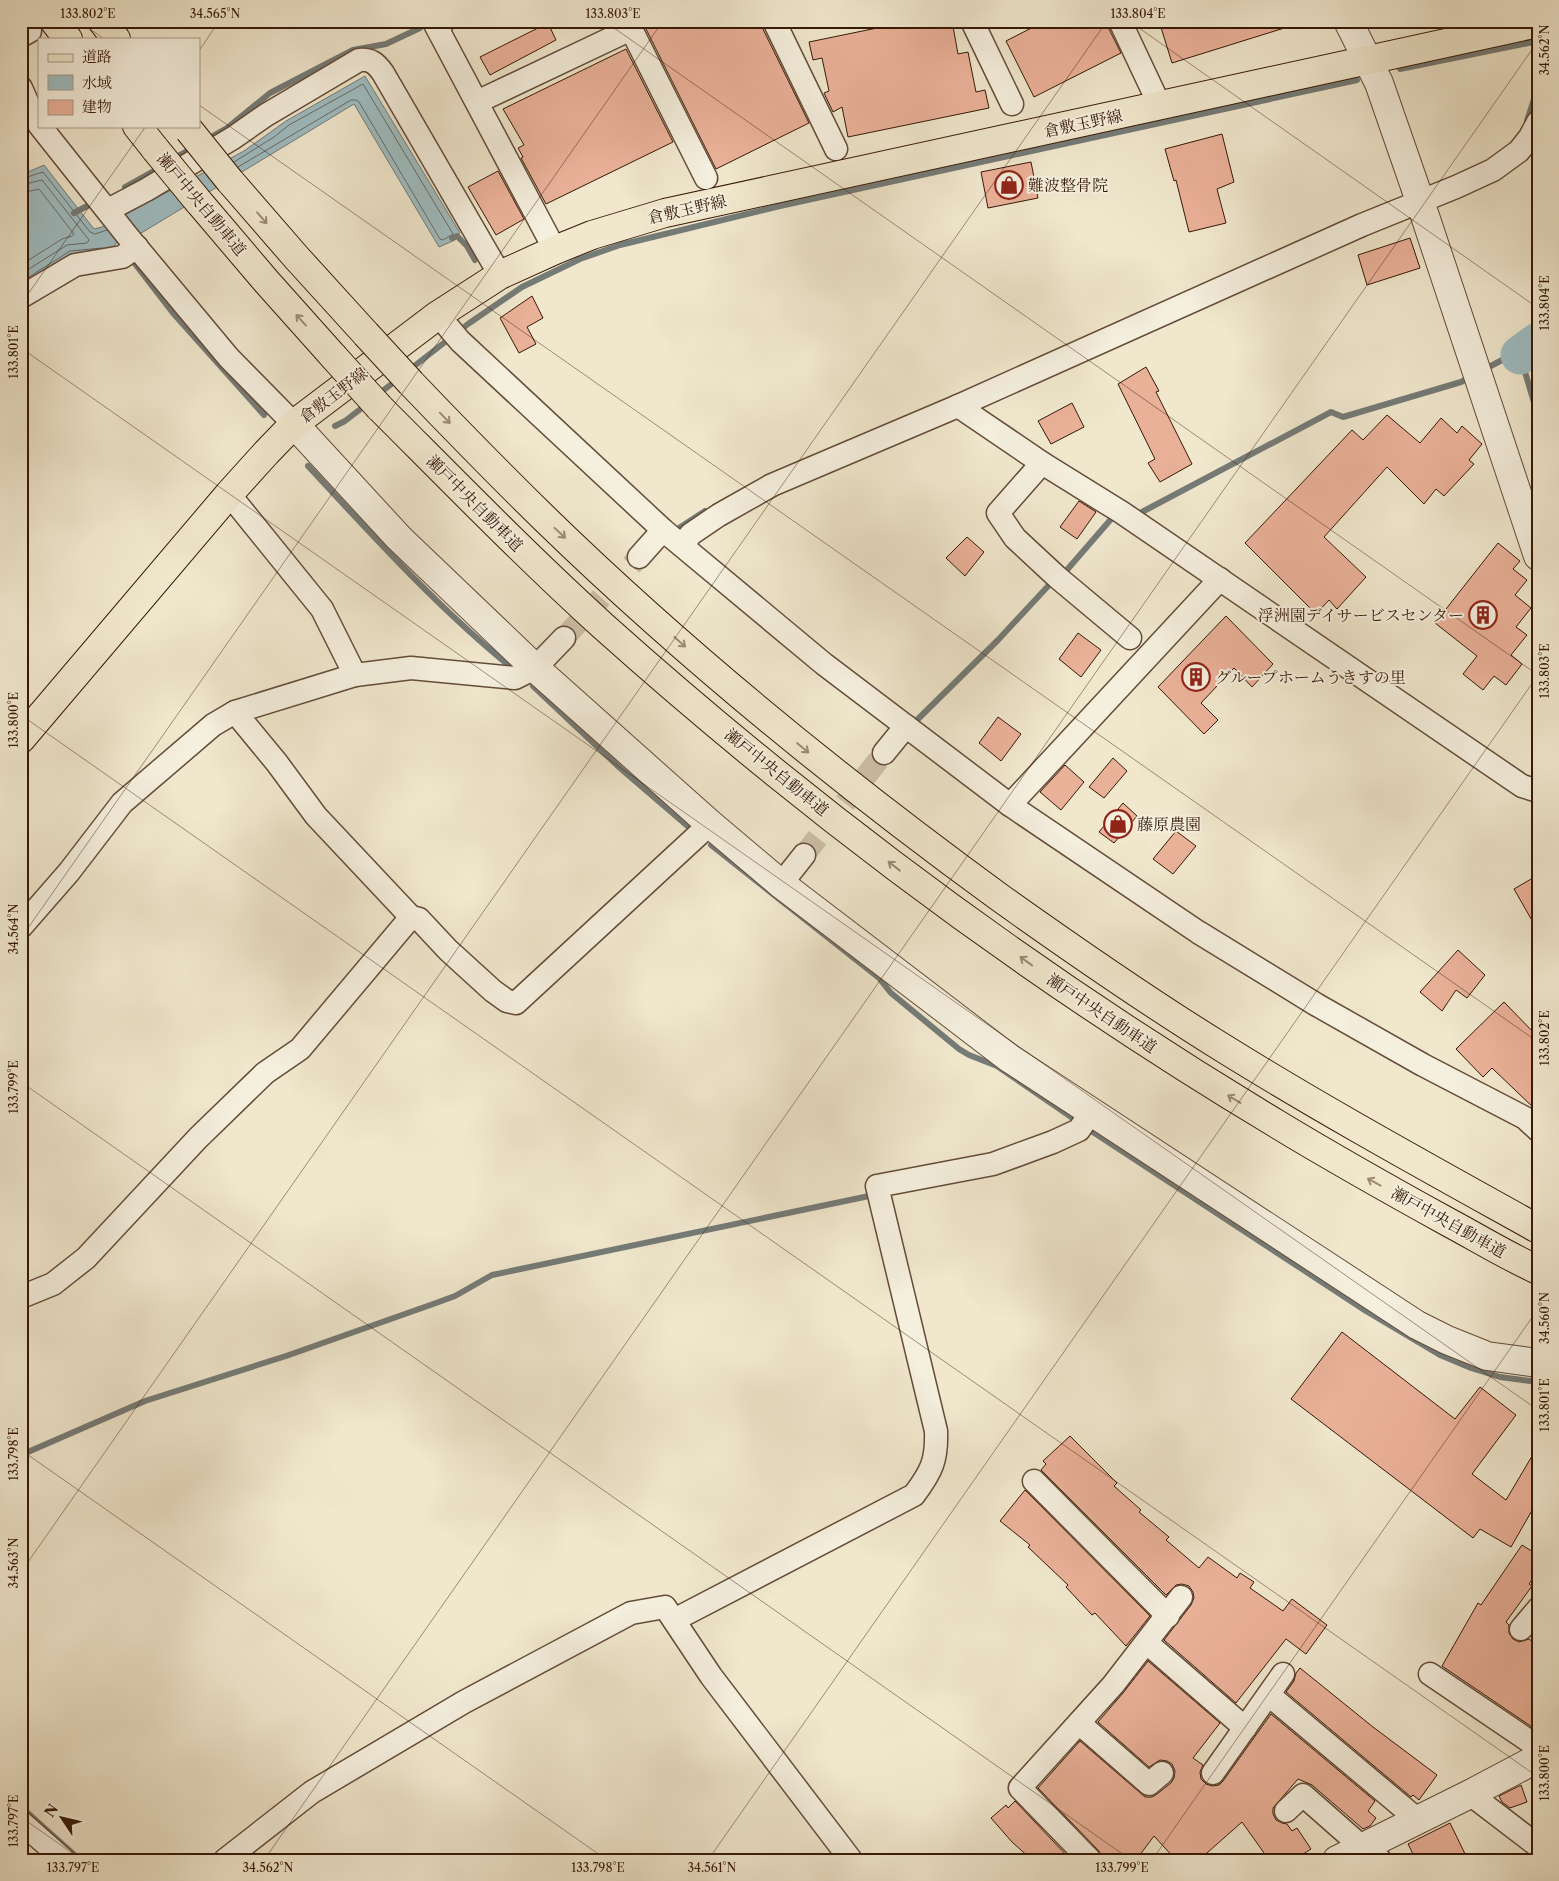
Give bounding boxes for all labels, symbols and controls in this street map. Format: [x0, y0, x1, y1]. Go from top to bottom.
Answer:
text: 133.802°E [60, 6, 116, 21]
text: 34.565°N [190, 6, 240, 21]
text: 133.803°E [585, 6, 641, 21]
text: 133.804°E [1110, 6, 1166, 21]
text: 34.562°N [1537, 24, 1552, 76]
legend [38, 38, 200, 128]
text: 道路 [82, 47, 112, 66]
text: 水域 [82, 73, 112, 92]
text: 建物 [82, 97, 112, 116]
street label: 倉敷玉野線 [1042, 105, 1124, 141]
street label: 瀬戸中央自動車道 [153, 149, 251, 259]
shop icon: 難波整骨院 [994, 170, 1024, 200]
place label: 難波整骨院 [1028, 175, 1108, 195]
street label: 倉敷玉野線 [646, 190, 728, 228]
one-way arrow [256, 211, 268, 224]
text: 133.804°E [1537, 275, 1552, 331]
one-way arrow [295, 313, 307, 326]
text: 133.801°E [6, 325, 21, 379]
street label: 倉敷玉野線 [295, 363, 371, 427]
one-way arrow [439, 411, 451, 424]
street label: 瀬戸中央自動車道 [423, 451, 527, 555]
one-way arrow [553, 527, 566, 539]
building icon: 浮洲園デイサービスセンター [1468, 600, 1498, 630]
place label: 浮洲園デイサービスセンター [1258, 605, 1464, 625]
one-way arrow [673, 636, 686, 648]
text: 133.803°E [1537, 643, 1552, 699]
building icon: グループホームうきすの里 [1181, 662, 1211, 692]
place label: グループホームうきすの里 [1215, 667, 1406, 687]
text: 133.800°E [6, 692, 21, 748]
street label: 瀬戸中央自動車道 [721, 724, 833, 820]
one-way arrow [797, 742, 810, 753]
shop icon: 藤原農園 [1103, 809, 1133, 839]
place label: 藤原農園 [1137, 814, 1201, 834]
one-way arrow [888, 860, 901, 871]
text: 34.564°N [6, 903, 21, 954]
one-way arrow [1020, 956, 1033, 967]
street label: 瀬戸中央自動車道 [1043, 969, 1161, 1057]
text: 133.802°E [1537, 1010, 1552, 1066]
text: 133.799°E [6, 1060, 21, 1114]
one-way arrow [1228, 1093, 1242, 1103]
one-way arrow [1368, 1176, 1382, 1186]
street label: 瀬戸中央自動車道 [1388, 1182, 1510, 1262]
text: 34.560°N [1537, 1292, 1552, 1344]
text: 133.801°E [1537, 1378, 1552, 1432]
text: 133.798°E [6, 1427, 21, 1481]
text: 34.563°N [6, 1538, 21, 1588]
text: 133.800°E [1537, 1745, 1552, 1801]
north arrow [38, 1794, 88, 1844]
text: 133.797°E [6, 1795, 21, 1847]
text: N [40, 1800, 62, 1821]
text: 133.797°E [47, 1860, 99, 1875]
text: 34.562°N [242, 1860, 294, 1875]
text: 133.798°E [571, 1860, 625, 1875]
text: 34.561°N [687, 1860, 737, 1875]
text: 133.799°E [1095, 1860, 1149, 1875]

